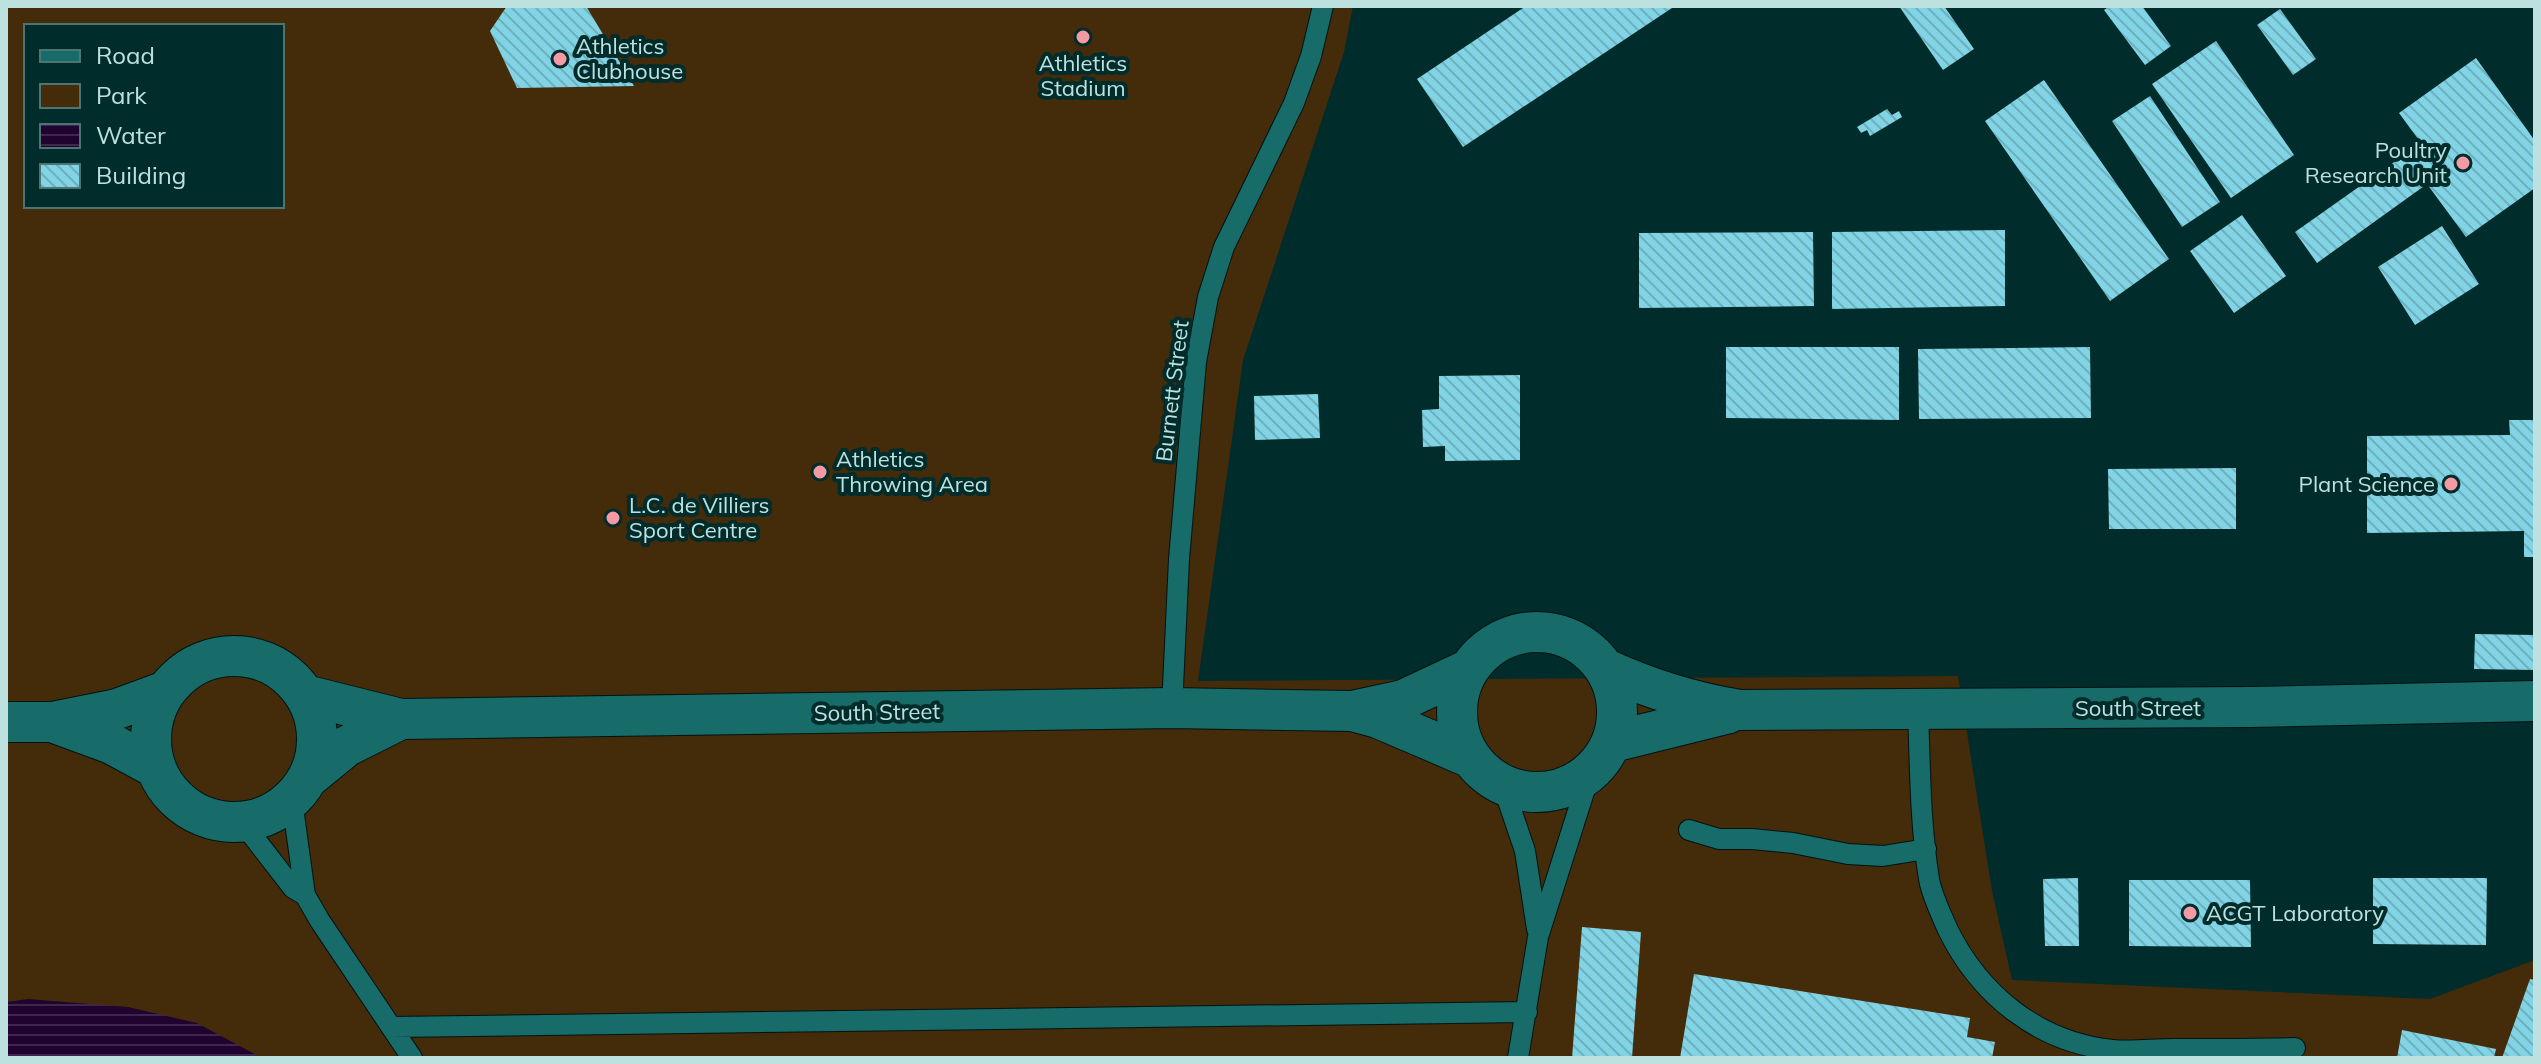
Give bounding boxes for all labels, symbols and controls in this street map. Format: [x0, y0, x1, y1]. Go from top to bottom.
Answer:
legend [24, 24, 284, 208]
marker: Athletics Stadium [1074, 28, 1092, 46]
place label: Athletics Clubhouse [576, 32, 683, 85]
text: Road [96, 40, 155, 70]
place label: Athletics Stadium [1039, 49, 1127, 102]
marker: Athletics Clubhouse [551, 50, 569, 68]
text: Park [96, 80, 147, 110]
text: Water [96, 120, 166, 150]
place label: Poultry Research Unit [2305, 136, 2447, 189]
marker: Poultry Research Unit [2454, 154, 2472, 172]
text: Building [96, 160, 186, 190]
street label: Burnett Street [1149, 318, 1195, 463]
place label: Athletics Throwing Area [836, 445, 988, 498]
marker: Athletics Throwing Area [811, 463, 829, 481]
place label: Plant Science [2299, 470, 2435, 498]
marker: Plant Science [2442, 475, 2460, 493]
place label: L.C. de Villiers Sport Centre [629, 491, 769, 544]
marker: L.C. de Villiers Sport Centre [604, 509, 622, 527]
street label: South Street [2075, 694, 2201, 722]
street label: South Street [814, 697, 941, 727]
place label: ACGT Laboratory [2206, 899, 2384, 927]
marker: ACGT Laboratory [2181, 904, 2199, 922]

